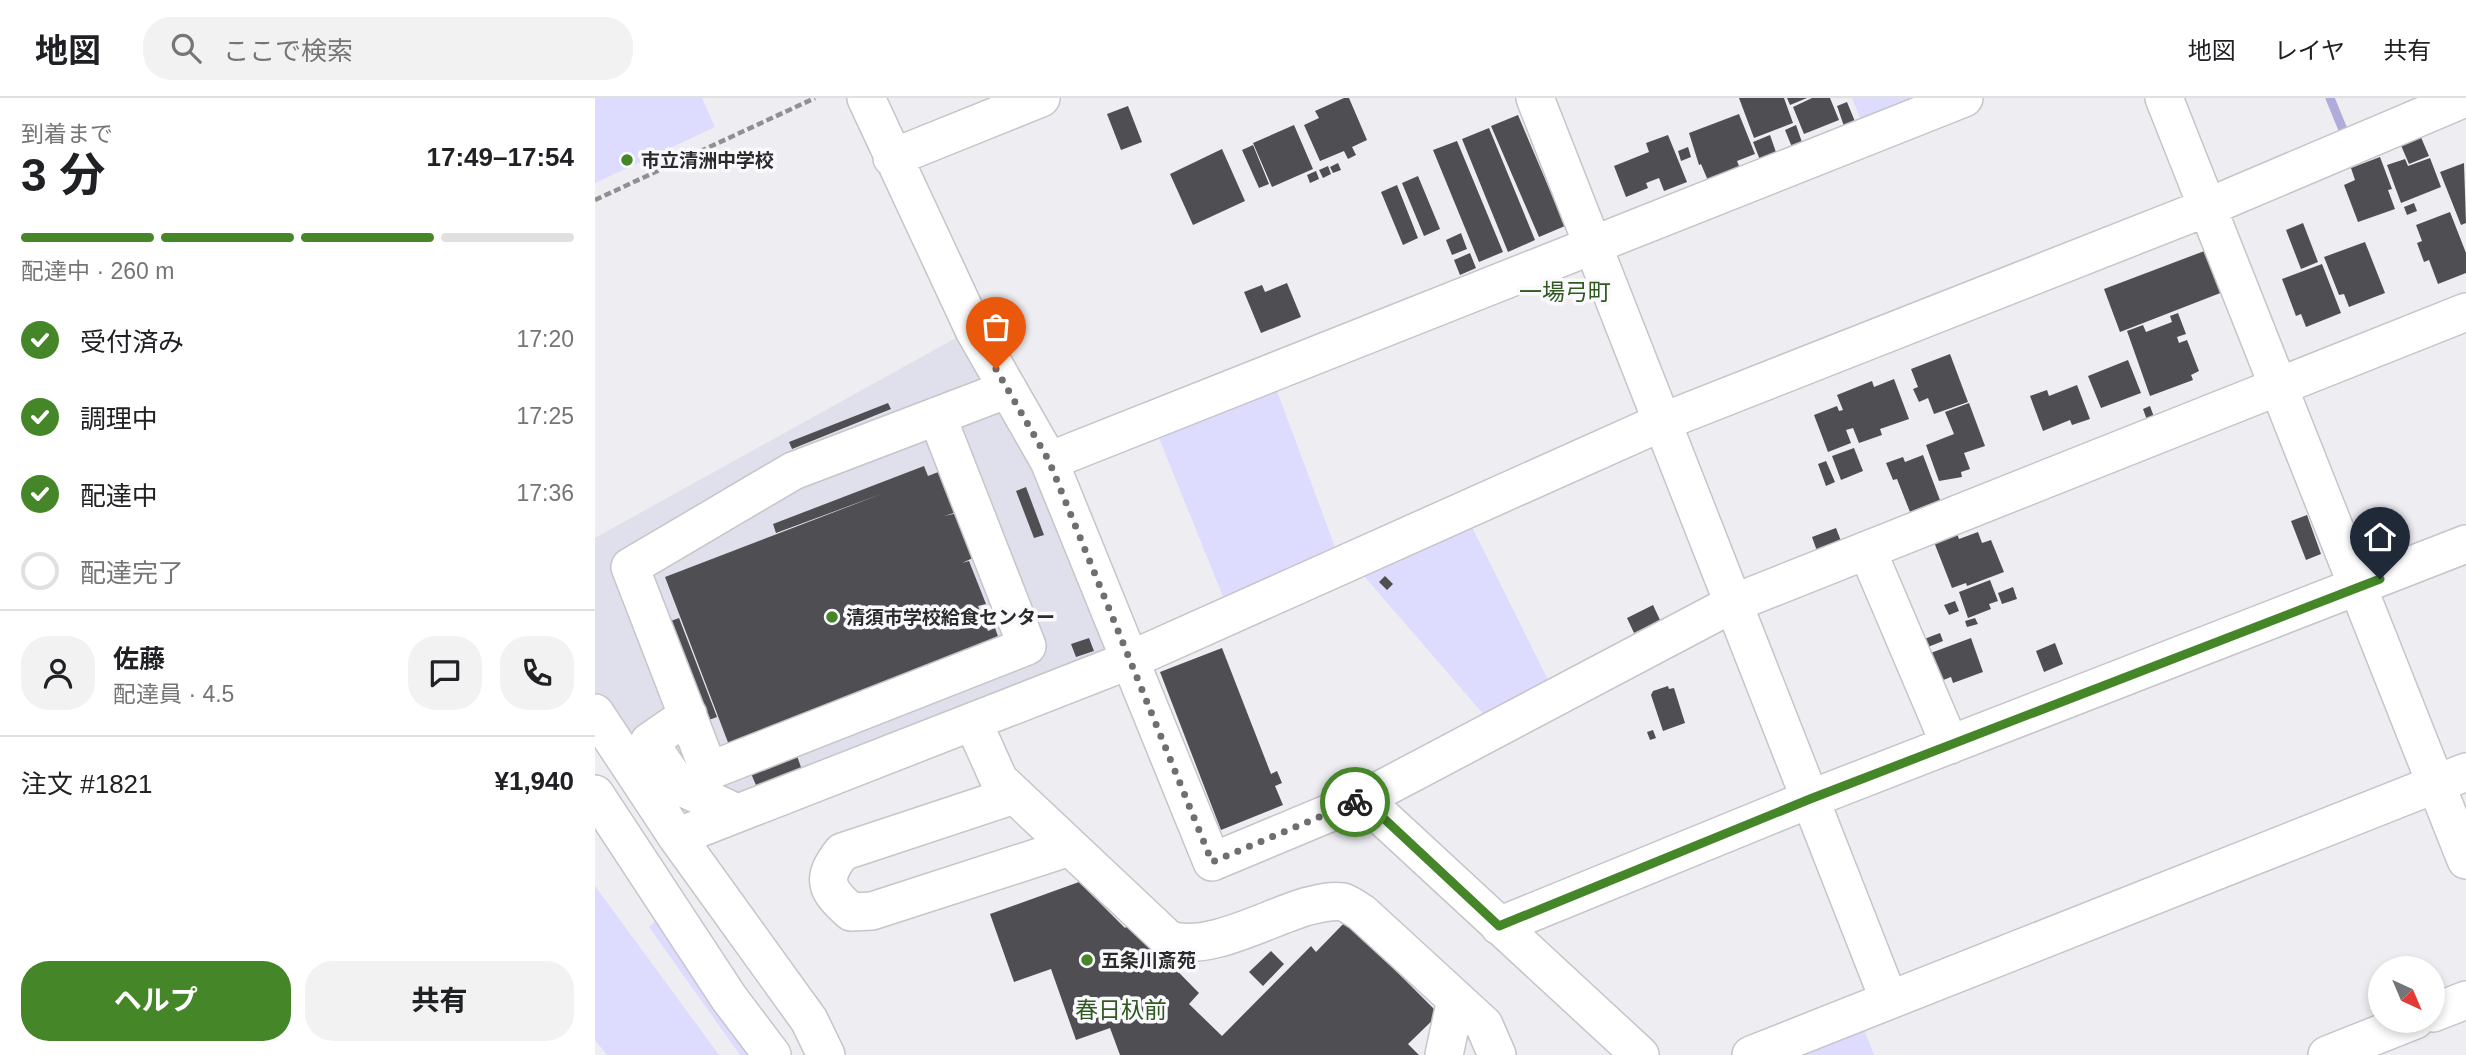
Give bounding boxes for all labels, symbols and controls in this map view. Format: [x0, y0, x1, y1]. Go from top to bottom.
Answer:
search box [143, 17, 633, 80]
icon: search [167, 29, 205, 67]
text: 地図 [35, 32, 101, 69]
text: ここで検索 [223, 36, 353, 66]
text: 地図 [2188, 37, 2236, 64]
text: レイヤ [2274, 37, 2345, 64]
text: 共有 [2383, 37, 2431, 64]
text: 到着まで [21, 121, 113, 147]
text: 17:49–17:54 [427, 142, 574, 172]
text: 3 分 [21, 149, 105, 201]
place label: 市立清洲中学校 [641, 150, 774, 171]
marker: 市立清洲中学校 [619, 152, 635, 168]
text: 配達中 · 260 m [21, 258, 174, 284]
district label: 一場弓町 [1519, 279, 1611, 305]
pin [966, 297, 1026, 369]
icon: bag [977, 308, 1015, 346]
icon: check [21, 321, 59, 359]
text: 17:20 [516, 326, 574, 352]
text: 受付済み [80, 327, 184, 357]
icon: check [21, 398, 59, 436]
text: 17:25 [516, 403, 574, 429]
text: 調理中 [80, 404, 158, 434]
icon: check [21, 475, 59, 513]
text: 17:36 [516, 480, 574, 506]
text: 配達中 [80, 481, 158, 511]
pin [2350, 507, 2410, 579]
icon: home [2361, 518, 2399, 556]
text: 配達完了 [80, 558, 184, 588]
place label: 清須市学校給食センター [846, 607, 1055, 628]
marker: 清須市学校給食センター [824, 609, 840, 625]
button: person [21, 636, 95, 710]
button: chat [408, 636, 482, 710]
button: phone [500, 636, 574, 710]
text: 佐藤 [113, 644, 165, 674]
text: 配達員 · 4.5 [113, 681, 234, 707]
text: ¥1,940 [494, 766, 574, 796]
courier [1320, 767, 1390, 837]
text: 注文 #1821 [21, 769, 153, 799]
icon: bike [1336, 783, 1374, 821]
place label: 五条川斎苑 [1101, 950, 1196, 971]
marker: 五条川斎苑 [1079, 952, 1095, 968]
north arrow [2368, 956, 2445, 1032]
map controls [2368, 956, 2445, 1033]
button: ヘルプ [21, 961, 291, 1041]
button: 共有 [305, 961, 574, 1041]
district label: 春日杁前 [1075, 997, 1167, 1023]

